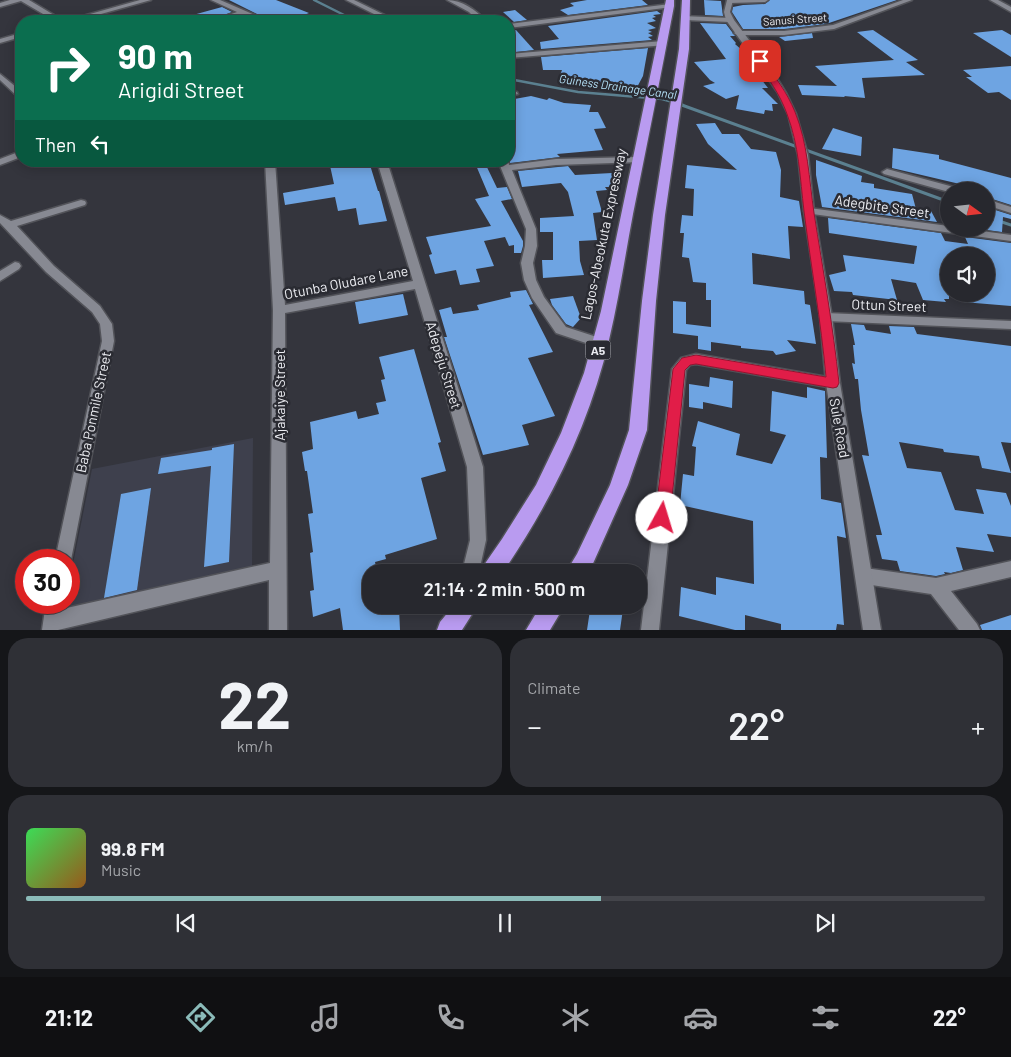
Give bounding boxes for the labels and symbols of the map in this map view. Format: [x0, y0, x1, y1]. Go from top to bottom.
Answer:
street label: Sanusi Street [763, 10, 827, 28]
pin [739, 40, 781, 82]
water label: Guiness Drainage Canal [558, 71, 678, 101]
street label: Lagos-Abeokuta Expressway [577, 146, 630, 321]
north arrow [940, 182, 995, 238]
street label: Adegbite Street [834, 191, 930, 221]
street label: Otunba Oludare Lane [283, 262, 409, 302]
street label: Ottun Street [851, 295, 927, 315]
street label: Adepeju Street [423, 319, 465, 411]
road number: A5 [586, 340, 610, 360]
street label: Ajakaiye Street [271, 349, 288, 441]
street label: Baba Ponmile Street [72, 350, 114, 474]
street label: Sule Road [826, 397, 854, 459]
position arrow [635, 491, 687, 543]
speed limit sign: 30 [15, 549, 80, 614]

